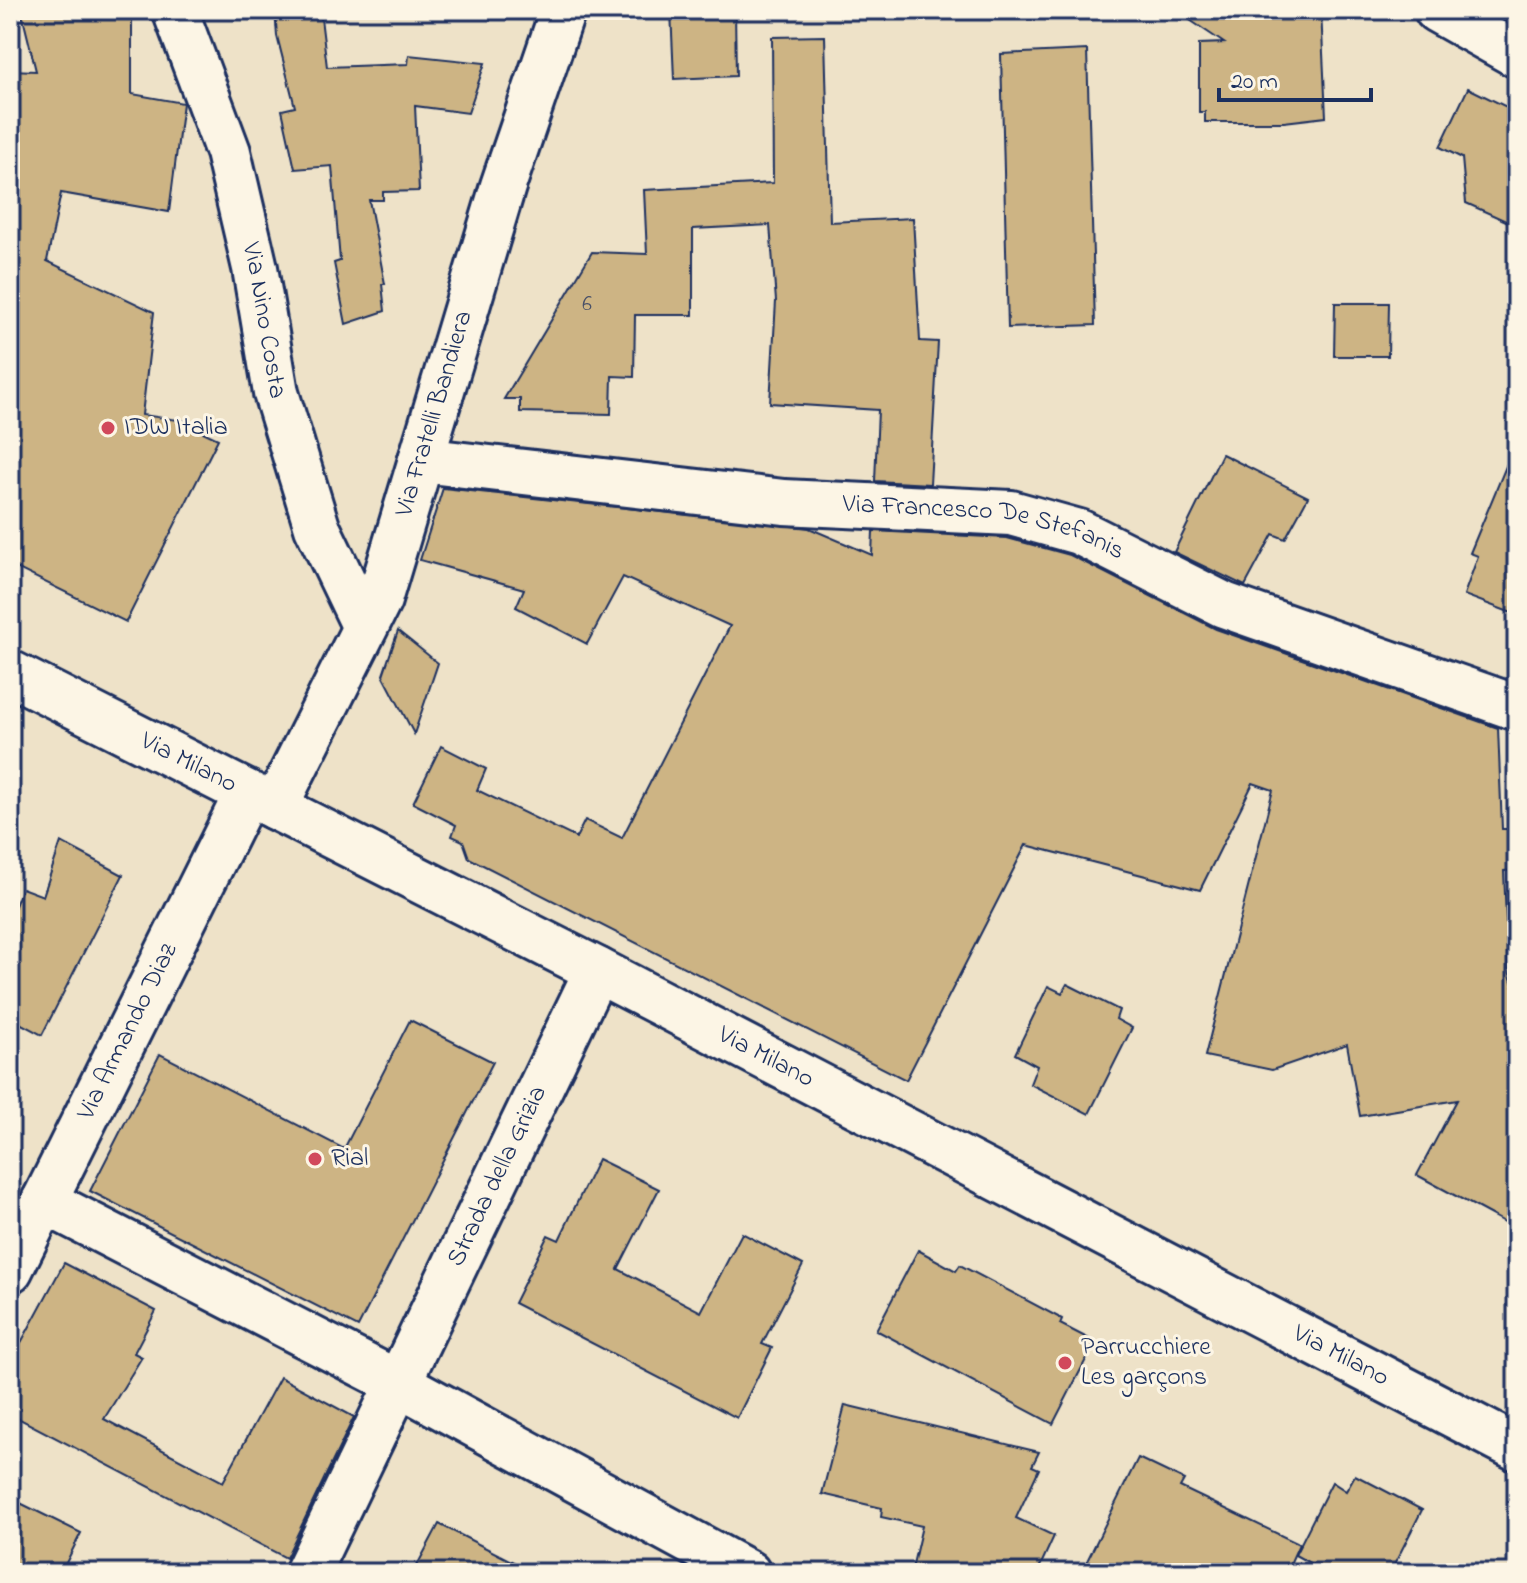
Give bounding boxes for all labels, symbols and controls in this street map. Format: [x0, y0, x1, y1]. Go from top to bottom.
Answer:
scale bar [1219, 52, 1371, 102]
text: 20 m [1231, 65, 1278, 100]
street label: Via Nino Costa [230, 238, 296, 402]
house number: 6 [582, 289, 592, 321]
street label: Via Fratelli Bandiera [386, 306, 484, 522]
place label: IDW Italia [124, 409, 228, 447]
marker: IDW Italia [99, 419, 117, 437]
street label: Via Francesco De Stefanis [841, 486, 1131, 571]
street label: Via Milano [133, 722, 243, 804]
street label: Via Armando Diaz [68, 937, 188, 1128]
street label: Via Milano [710, 1016, 821, 1099]
street label: Strada della Grizia [438, 1079, 558, 1273]
place label: Rial [331, 1140, 368, 1178]
marker: Rial [306, 1150, 324, 1168]
street label: Via Milano [1285, 1315, 1396, 1397]
place label: Parrucchiere Les garçons [1081, 1329, 1211, 1397]
marker: Parrucchiere Les garçons [1056, 1354, 1074, 1372]

